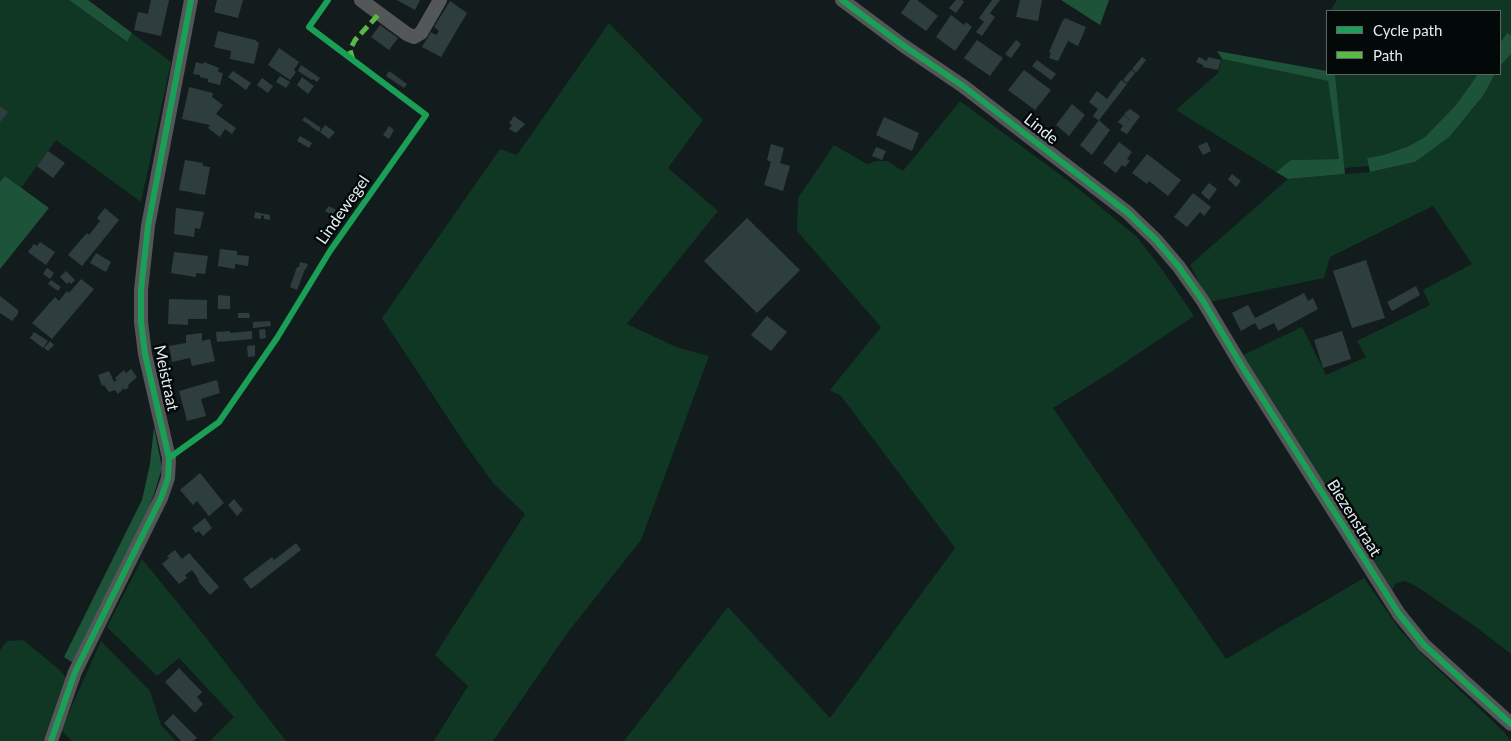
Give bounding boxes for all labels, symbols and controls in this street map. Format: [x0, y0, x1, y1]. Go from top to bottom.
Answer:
legend [1326, 10, 1501, 75]
text: Cycle path [1373, 21, 1442, 39]
text: Path [1373, 46, 1403, 64]
street label: Linde [1020, 110, 1062, 148]
street label: Lindewegel [312, 172, 374, 248]
street label: Meistraat [150, 343, 182, 413]
street label: Biezenstraat [1323, 476, 1385, 560]

